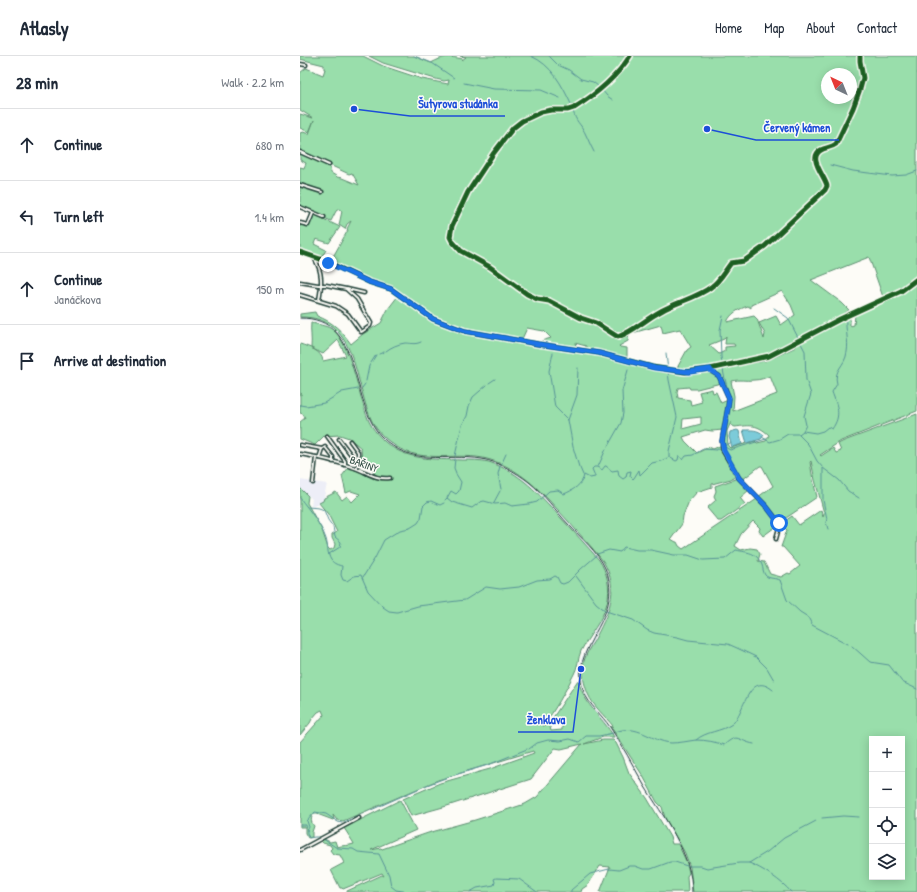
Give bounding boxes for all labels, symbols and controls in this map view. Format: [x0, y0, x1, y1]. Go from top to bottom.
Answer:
text: Atlasly [20, 15, 69, 41]
text: Home [715, 18, 742, 37]
text: Map [764, 18, 784, 37]
text: About [806, 18, 835, 37]
text: Contact [857, 18, 897, 37]
north arrow [821, 68, 857, 104]
text: 28 min [16, 71, 58, 94]
text: Walk · 2.2 km [221, 73, 284, 91]
callout: Šutyrova studánka [410, 92, 505, 116]
text: Šutyrova studánka [418, 95, 498, 113]
callout: Červený kámen [756, 116, 839, 140]
text: Červený kámen [764, 119, 831, 137]
icon: ahead [16, 134, 38, 156]
text: Continue [54, 134, 102, 155]
text: 680 m [256, 136, 284, 154]
icon: left [16, 206, 38, 228]
text: Turn left [54, 206, 104, 227]
text: 1.4 km [254, 208, 284, 226]
route end [319, 254, 337, 272]
text: Continue [54, 269, 102, 290]
icon: ahead [16, 278, 38, 300]
text: 150 m [256, 280, 284, 298]
text: Janáčkova [54, 290, 101, 308]
icon: arrive [16, 350, 38, 372]
text: Arrive at destination [54, 350, 166, 371]
street label: BAŘINY [348, 452, 380, 476]
route start [770, 514, 788, 532]
callout: Ženklava [518, 708, 573, 732]
text: Ženklava [527, 711, 566, 728]
map controls [869, 736, 905, 880]
button: + [869, 736, 905, 772]
button: − [869, 772, 905, 808]
button: locate [869, 808, 905, 844]
button: layers [869, 844, 905, 880]

